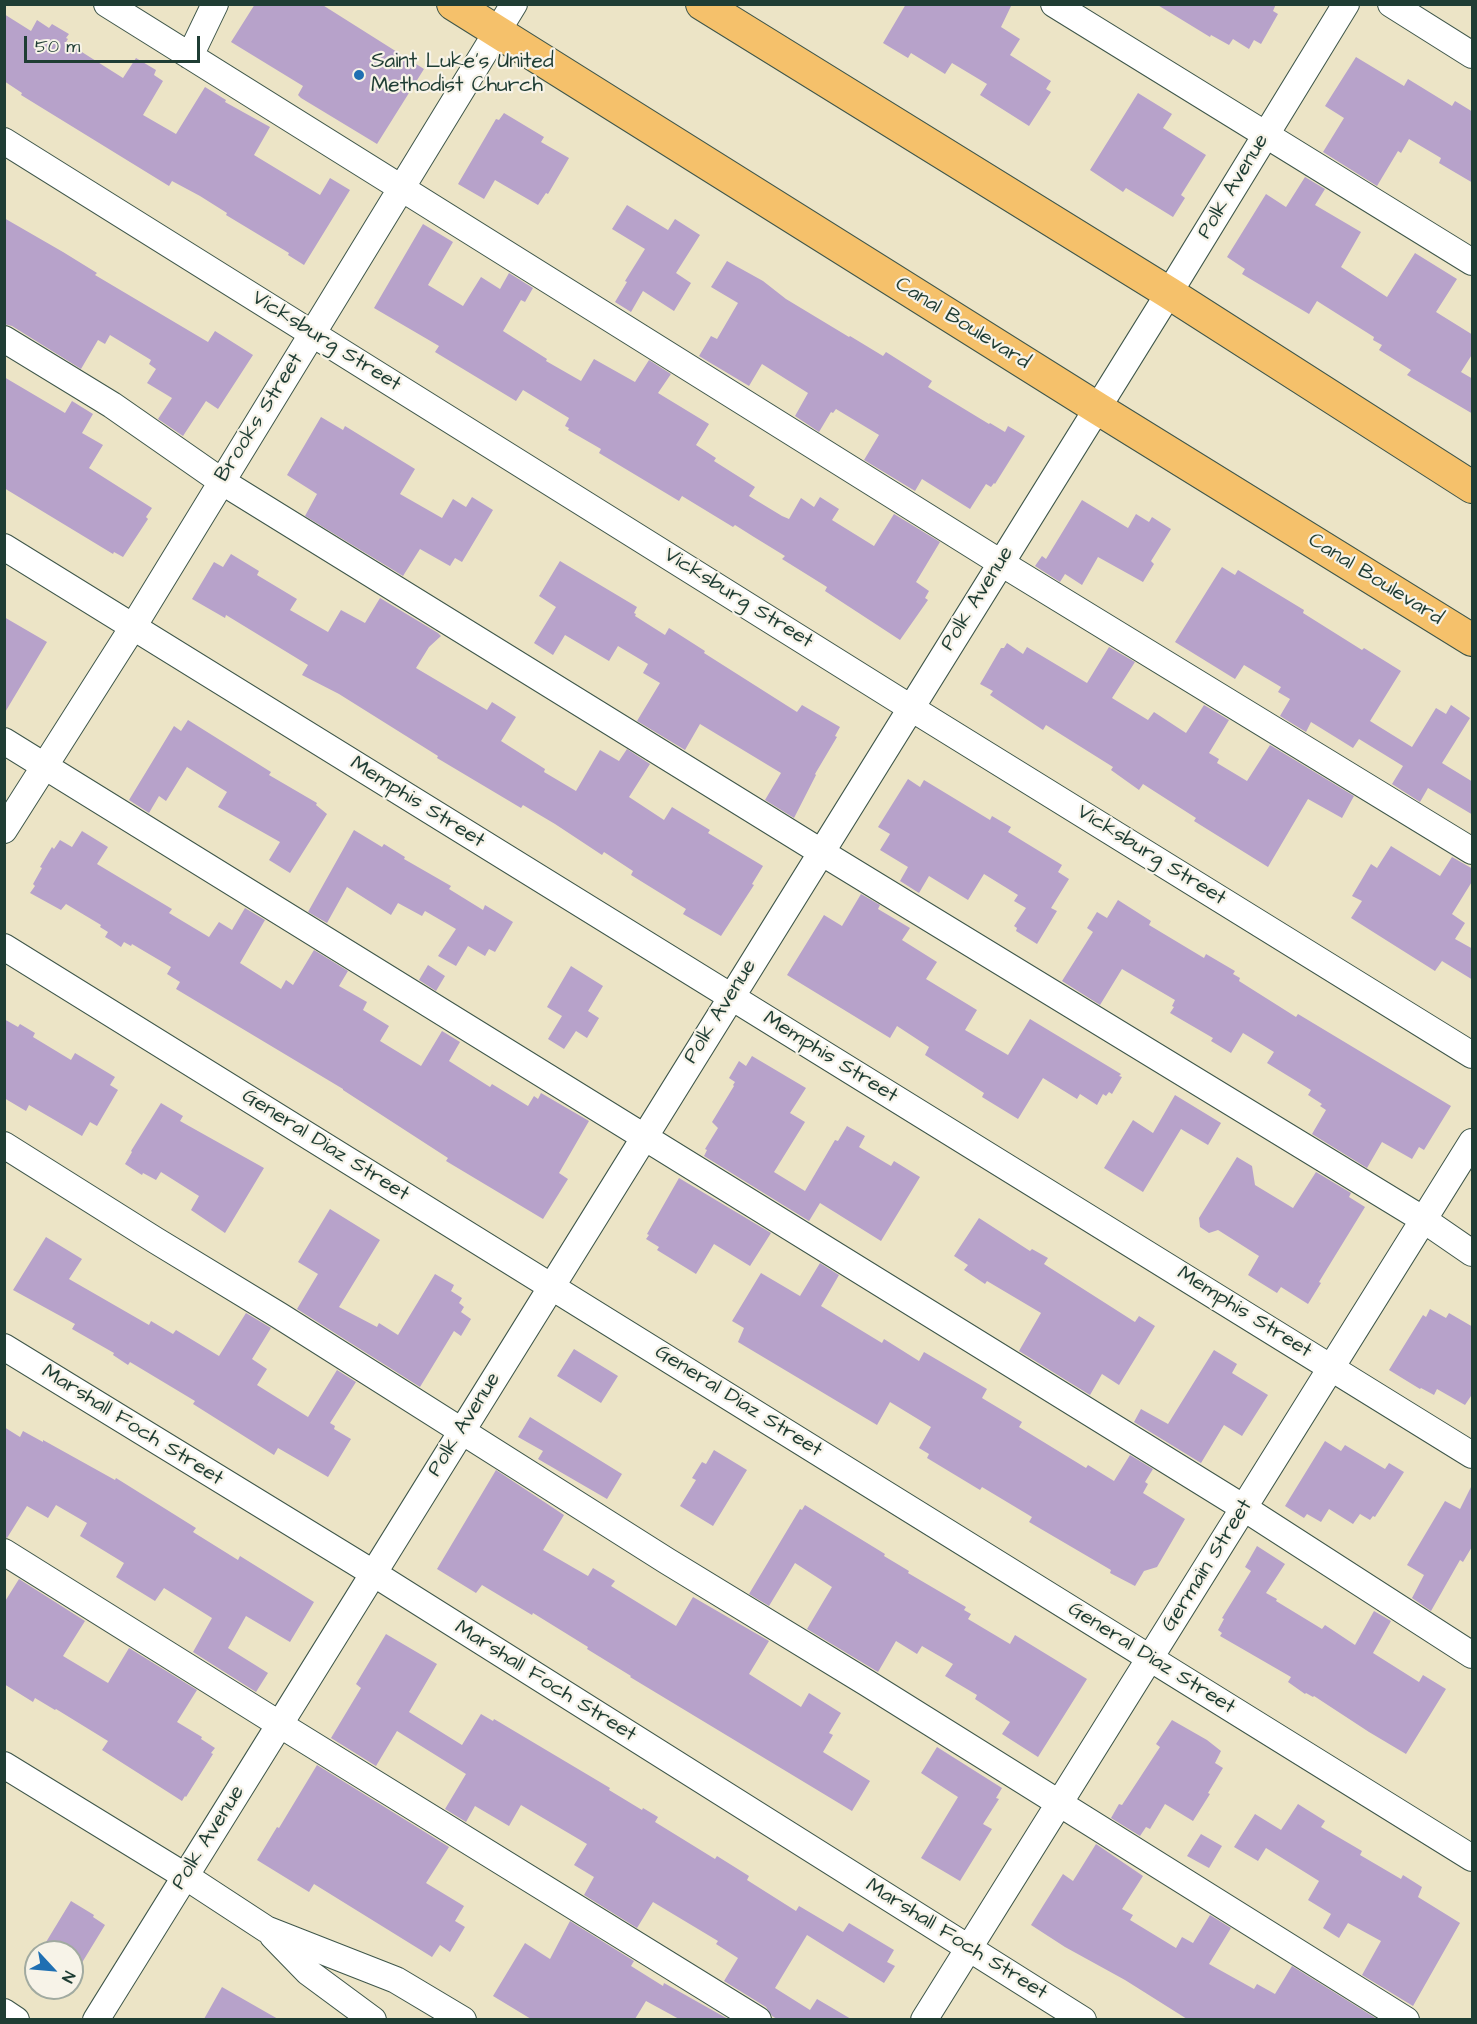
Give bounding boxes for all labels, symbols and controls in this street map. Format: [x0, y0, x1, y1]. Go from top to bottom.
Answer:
scale bar [27, 24, 202, 62]
text: 50 m [35, 34, 80, 59]
place label: Saint Luke's United Methodist Church [371, 50, 554, 100]
marker: Saint Luke's United Methodist Church [352, 68, 366, 82]
street label: Polk Avenue [1193, 130, 1275, 244]
street label: Canal Boulevard [890, 272, 1034, 376]
street label: Vicksburg Street [247, 286, 405, 398]
street label: Brooks Street [210, 349, 310, 487]
street label: Canal Boulevard [1303, 528, 1447, 632]
street label: Polk Avenue [936, 542, 1020, 656]
street label: Vicksburg Street [659, 543, 817, 655]
street label: Memphis Street [345, 751, 489, 855]
street label: Vicksburg Street [1072, 800, 1230, 912]
street label: Polk Avenue [679, 955, 763, 1069]
street label: Memphis Street [758, 1006, 902, 1110]
street label: General Diaz Street [237, 1084, 413, 1208]
street label: Memphis Street [1172, 1261, 1316, 1365]
street label: General Diaz Street [650, 1340, 826, 1464]
street label: Marshall Foch Street [36, 1360, 228, 1492]
street label: Polk Avenue [423, 1368, 507, 1482]
street label: Germain Street [1157, 1495, 1259, 1637]
street label: General Diaz Street [1063, 1597, 1239, 1721]
street label: Marshall Foch Street [449, 1616, 641, 1748]
street label: Polk Avenue [167, 1781, 251, 1895]
street label: Marshall Foch Street [860, 1874, 1052, 2006]
north arrow [24, 1940, 84, 2000]
text: N [56, 1968, 80, 1986]

